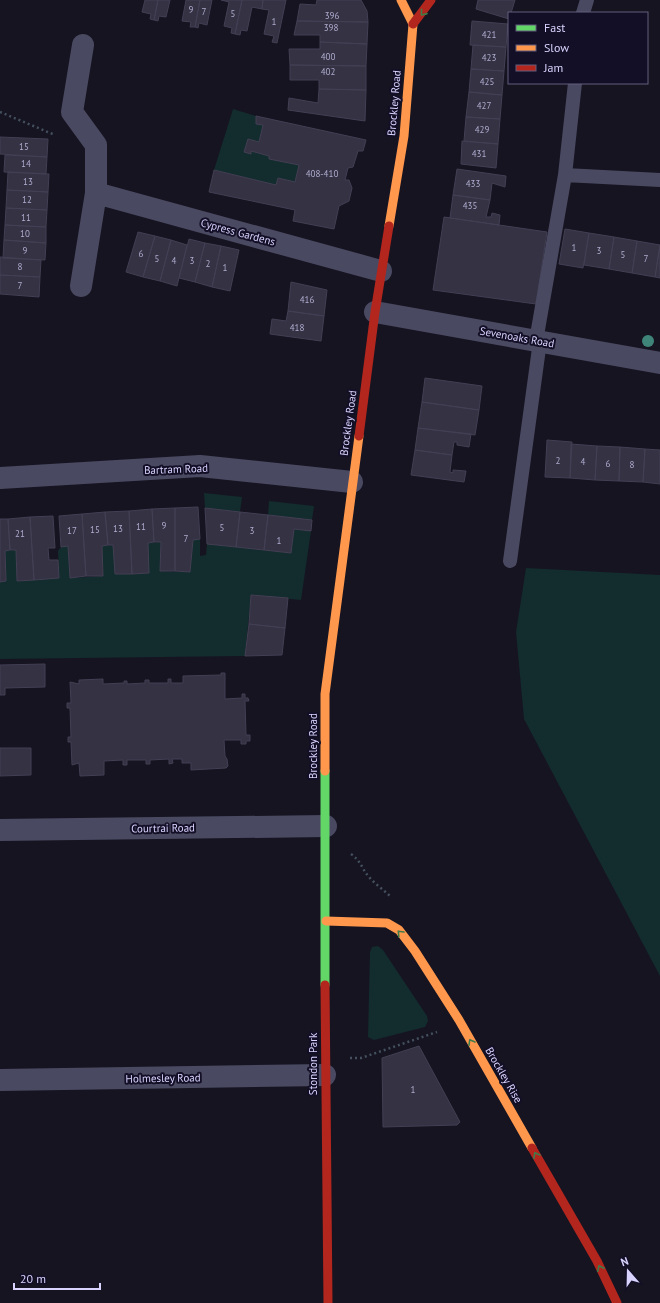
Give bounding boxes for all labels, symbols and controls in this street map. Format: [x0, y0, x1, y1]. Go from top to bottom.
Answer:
house number: 9 [189, 4, 194, 15]
house number: 7 [202, 6, 207, 17]
house number: 5 [231, 8, 236, 19]
one-way arrow [420, 8, 427, 15]
house number: 396 [325, 10, 339, 21]
legend [508, 12, 648, 84]
house number: 1 [272, 16, 277, 27]
text: Fast [544, 20, 565, 35]
house number: 398 [324, 22, 338, 33]
house number: 421 [482, 29, 496, 40]
text: Slow [544, 40, 569, 55]
house number: 400 [321, 51, 335, 62]
house number: 423 [482, 52, 496, 63]
text: Jam [543, 60, 563, 75]
house number: 402 [321, 66, 335, 77]
street label: Brockley Road [384, 70, 404, 136]
house number: 425 [480, 76, 494, 87]
house number: 427 [477, 100, 491, 111]
house number: 429 [475, 124, 489, 135]
house number: 15 [19, 141, 29, 152]
house number: 431 [472, 148, 486, 159]
house number: 14 [21, 158, 31, 169]
house number: 408-410 [306, 168, 338, 179]
house number: 13 [23, 176, 33, 187]
house number: 433 [466, 178, 480, 189]
house number: 12 [22, 194, 32, 205]
house number: 435 [463, 200, 477, 211]
house number: 11 [21, 212, 31, 223]
street label: Cypress Gardens [199, 215, 277, 249]
house number: 10 [20, 228, 30, 239]
house number: 1 [572, 242, 577, 253]
house number: 9 [23, 245, 28, 256]
house number: 3 [597, 245, 602, 256]
house number: 6 [139, 248, 144, 259]
house number: 5 [621, 249, 626, 260]
house number: 5 [155, 253, 160, 264]
house number: 7 [644, 253, 649, 264]
house number: 4 [172, 255, 177, 266]
house number: 3 [190, 255, 195, 266]
house number: 2 [206, 258, 211, 269]
house number: 8 [18, 261, 23, 272]
house number: 1 [223, 262, 228, 273]
house number: 7 [18, 280, 23, 291]
house number: 416 [300, 294, 314, 305]
house number: 418 [290, 322, 304, 333]
street label: Sevenoaks Road [479, 324, 555, 350]
street label: Brockley Road [336, 389, 360, 457]
house number: 2 [556, 455, 561, 466]
house number: 4 [581, 456, 586, 467]
house number: 6 [606, 458, 611, 469]
house number: 8 [630, 459, 635, 470]
street label: Bartram Road [144, 461, 208, 477]
house number: 9 [162, 520, 167, 531]
house number: 11 [136, 521, 146, 532]
house number: 5 [220, 522, 225, 533]
house number: 13 [113, 523, 123, 534]
house number: 15 [90, 524, 100, 535]
house number: 17 [67, 525, 77, 536]
house number: 3 [250, 525, 255, 536]
house number: 21 [15, 528, 25, 539]
house number: 7 [184, 533, 189, 544]
house number: 1 [277, 535, 282, 546]
street label: Brockley Road [306, 713, 320, 779]
street label: Courtrai Road [131, 820, 195, 836]
one-way arrow [398, 930, 405, 938]
street label: Stondon Park [306, 1032, 320, 1095]
one-way arrow [469, 1039, 476, 1046]
street label: Brockley Rise [482, 1045, 526, 1106]
street label: Holmesley Road [125, 1070, 201, 1086]
house number: 1 [411, 1084, 416, 1095]
one-way arrow [533, 1152, 540, 1159]
north arrow [608, 1251, 648, 1291]
text: N [619, 1254, 630, 1269]
one-way arrow [597, 1264, 605, 1272]
scale bar [14, 1265, 100, 1291]
text: 20 m [20, 1271, 46, 1286]

